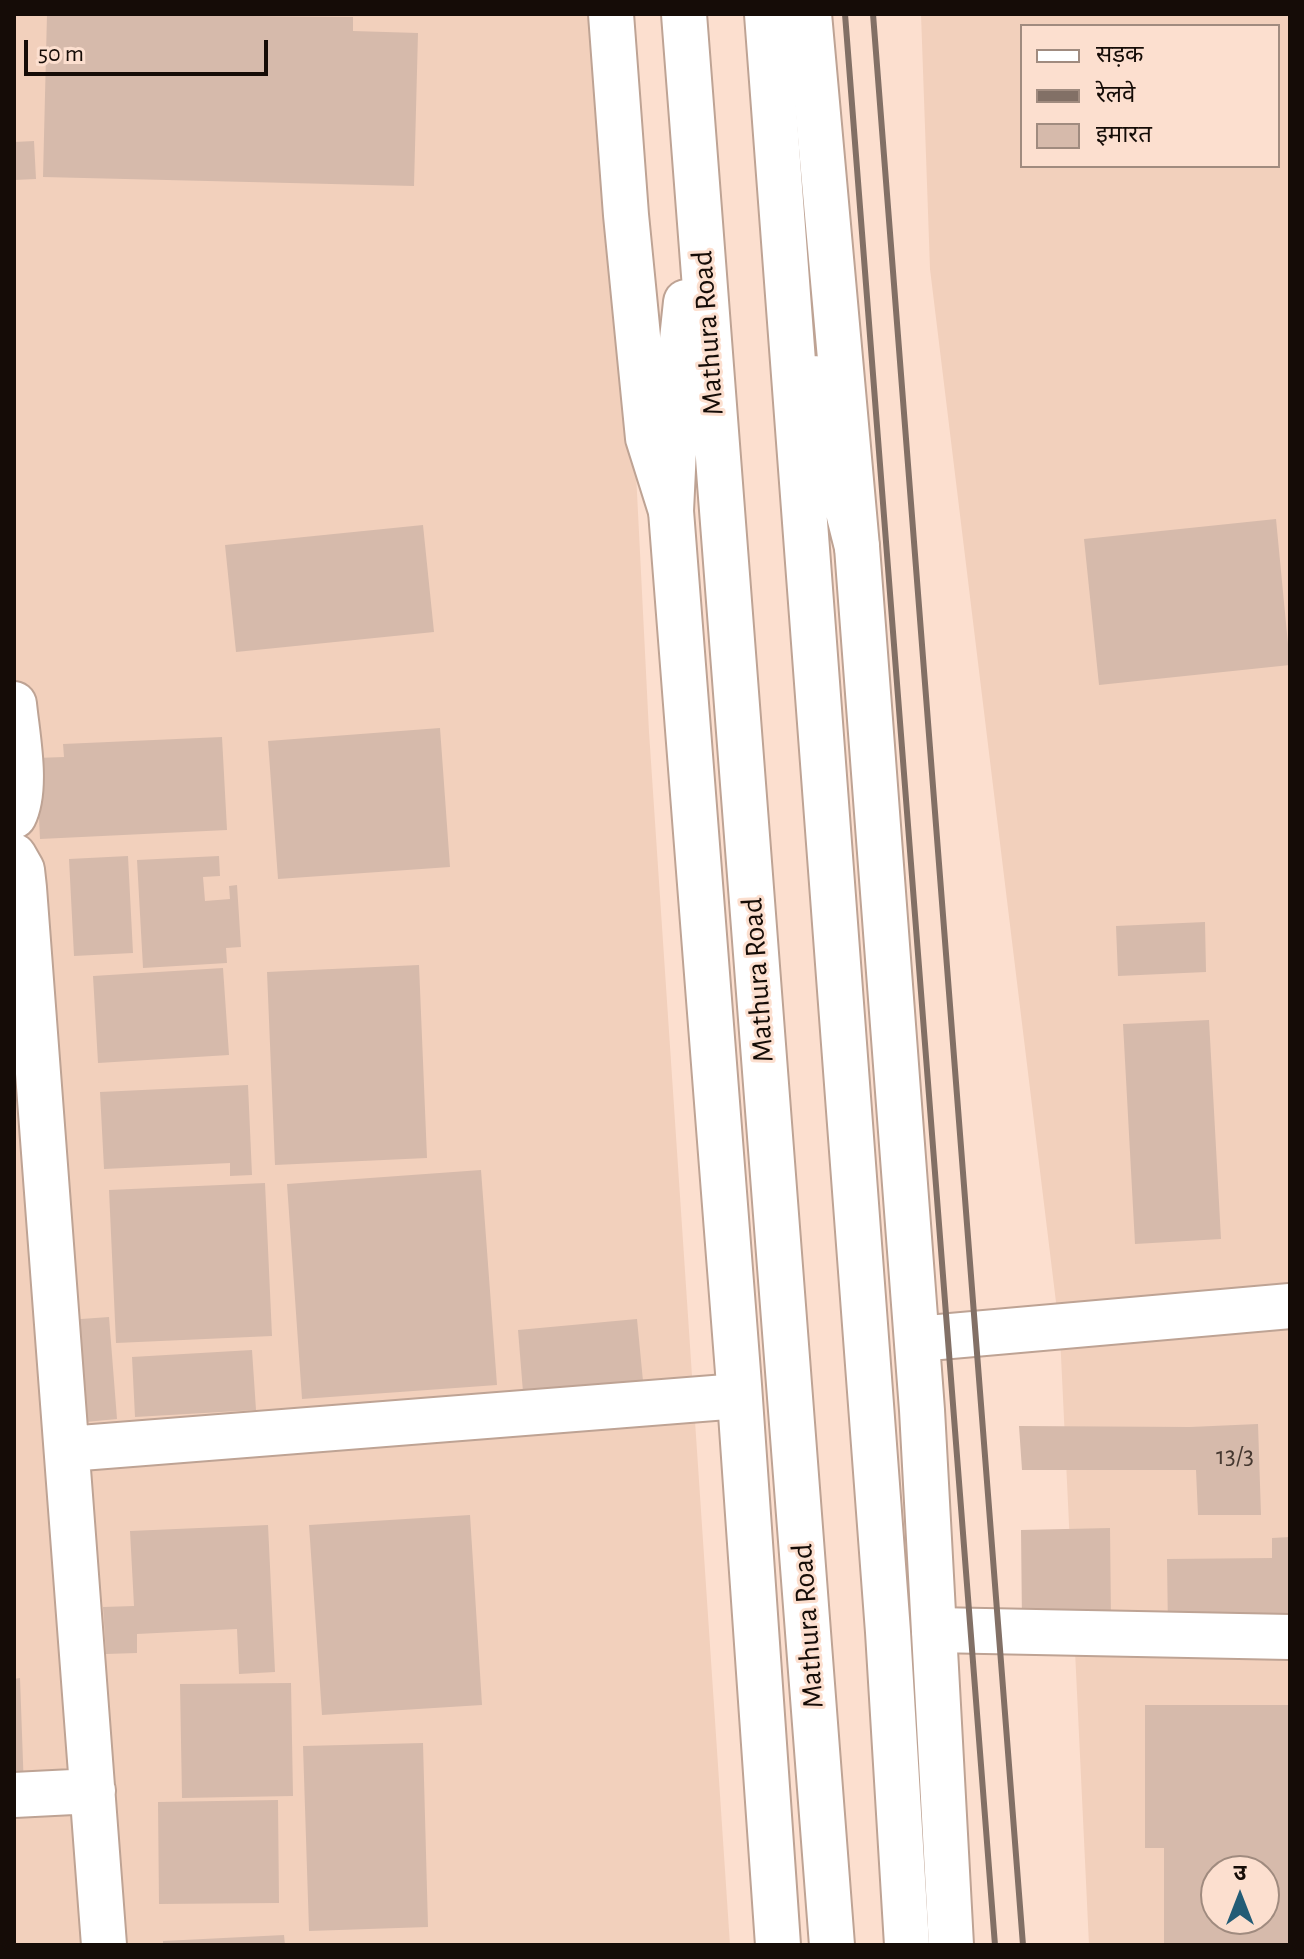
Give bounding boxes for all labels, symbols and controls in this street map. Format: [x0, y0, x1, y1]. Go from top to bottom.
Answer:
scale bar [28, 24, 272, 74]
legend [1020, 24, 1280, 168]
text: 50 m [38, 42, 84, 66]
text: सड़क [1096, 43, 1144, 67]
text: रेलवे [1096, 83, 1135, 107]
text: इमारत [1096, 123, 1152, 147]
street label: Mathura Road [684, 249, 732, 417]
street label: Mathura Road [734, 896, 782, 1064]
house number: 13/3 [1216, 1440, 1254, 1472]
street label: Mathura Road [784, 1542, 832, 1710]
north arrow [1200, 1855, 1280, 1935]
text: उ [1234, 1862, 1246, 1884]

